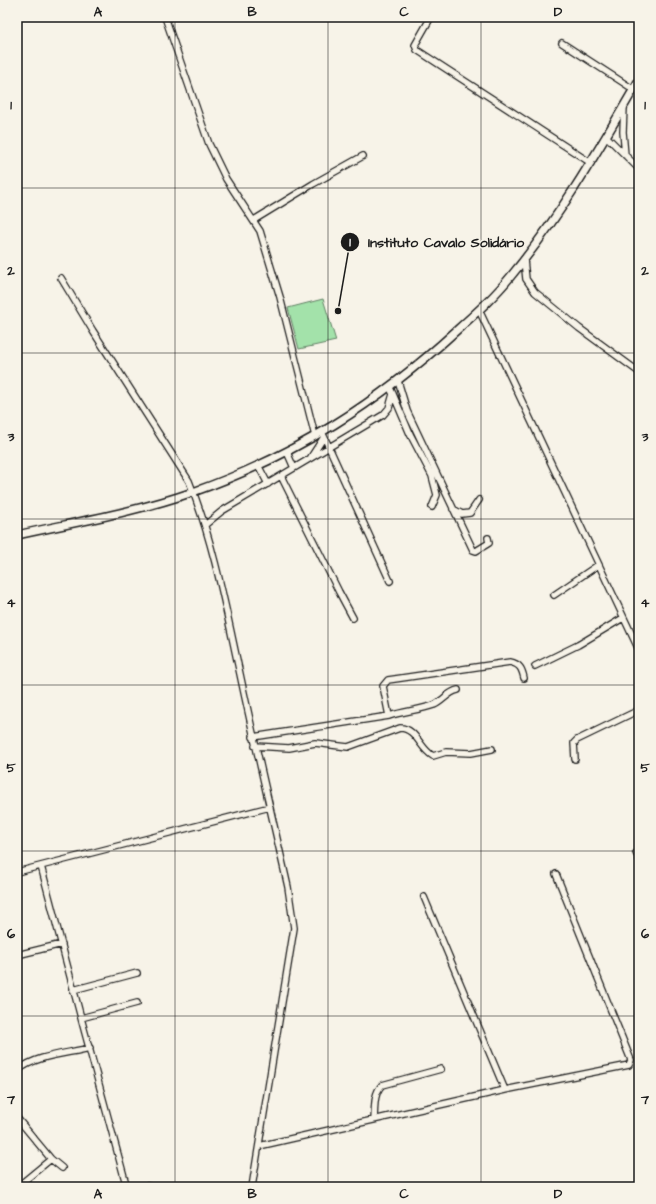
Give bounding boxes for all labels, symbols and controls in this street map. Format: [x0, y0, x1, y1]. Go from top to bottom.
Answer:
text: A [94, 3, 103, 21]
text: B [247, 3, 257, 21]
text: C [399, 3, 409, 21]
text: D [554, 3, 563, 21]
text: 1 [10, 96, 12, 114]
text: 1 [644, 96, 646, 114]
callout: Instituto Cavalo Solidário [340, 229, 533, 255]
text: Instituto Cavalo Solidário [368, 233, 524, 253]
text: 1 [349, 234, 351, 251]
text: 2 [6, 262, 15, 280]
text: 2 [640, 262, 649, 280]
text: 3 [7, 428, 15, 446]
text: 3 [641, 428, 649, 446]
text: 4 [7, 594, 16, 612]
text: 4 [641, 594, 650, 612]
text: 5 [6, 759, 16, 777]
text: 5 [640, 759, 650, 777]
text: 6 [7, 925, 16, 943]
text: 6 [641, 925, 650, 943]
text: 7 [6, 1091, 16, 1109]
text: 7 [640, 1091, 650, 1109]
text: A [94, 1185, 103, 1203]
text: B [247, 1185, 257, 1203]
text: C [399, 1185, 409, 1203]
text: D [554, 1185, 563, 1203]

